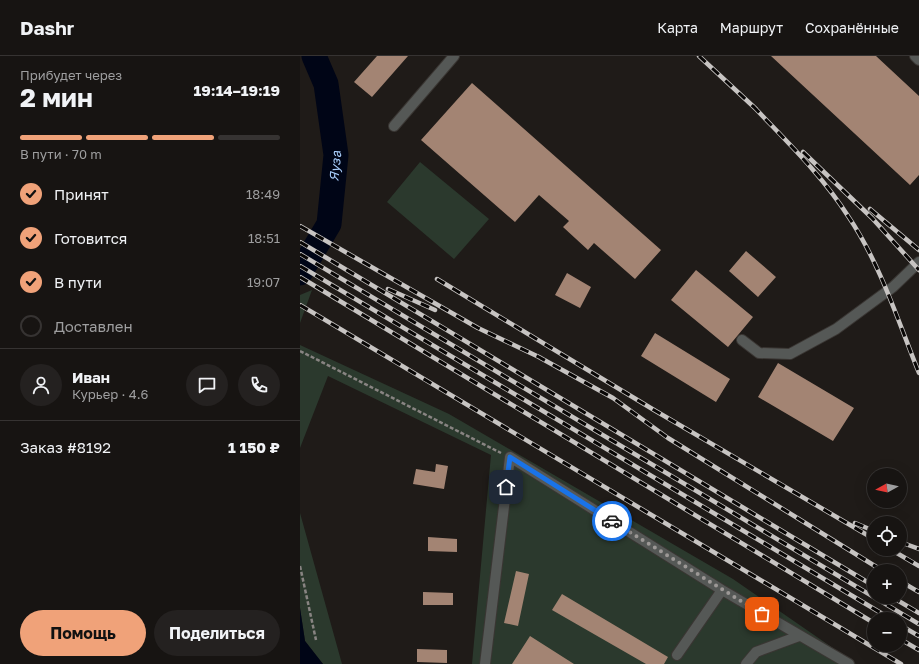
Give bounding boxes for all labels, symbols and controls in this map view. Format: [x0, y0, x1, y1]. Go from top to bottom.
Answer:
text: Dashr [20, 16, 74, 39]
text: Карта [657, 19, 698, 36]
text: Маршрут [720, 19, 783, 36]
text: Сохранённые [805, 19, 899, 36]
text: Прибудет через [20, 67, 122, 83]
text: 19:14–19:19 [194, 81, 280, 99]
text: 2 мин [20, 82, 93, 113]
text: В пути · 70 m [20, 146, 102, 162]
water label: Яуза [325, 150, 344, 182]
icon: check [20, 183, 42, 205]
text: Принят [54, 185, 109, 203]
text: 18:49 [246, 186, 280, 202]
icon: check [20, 227, 42, 249]
text: Готовится [54, 229, 127, 247]
text: 18:51 [248, 230, 280, 246]
icon: check [20, 271, 42, 293]
text: В пути [54, 273, 102, 291]
text: 19:07 [247, 274, 280, 290]
text: Доставлен [54, 317, 133, 335]
button: person [20, 364, 62, 406]
button: chat [186, 364, 228, 406]
button: phone [238, 364, 280, 406]
text: Иван [72, 368, 110, 386]
text: Курьер · 4.6 [72, 386, 148, 402]
text: Заказ #8192 [20, 438, 111, 456]
text: 1 150 ₽ [228, 438, 280, 456]
north arrow [867, 468, 907, 508]
map controls [867, 468, 907, 652]
pin [489, 470, 523, 504]
icon: home [495, 476, 517, 498]
courier [592, 501, 632, 541]
icon: car [601, 510, 623, 532]
button: locate [867, 516, 907, 556]
button: + [867, 564, 907, 604]
pin [745, 597, 779, 631]
icon: bag [751, 603, 773, 625]
button: Помощь [20, 610, 146, 656]
button: Поделиться [154, 610, 280, 656]
button: − [867, 612, 907, 652]

